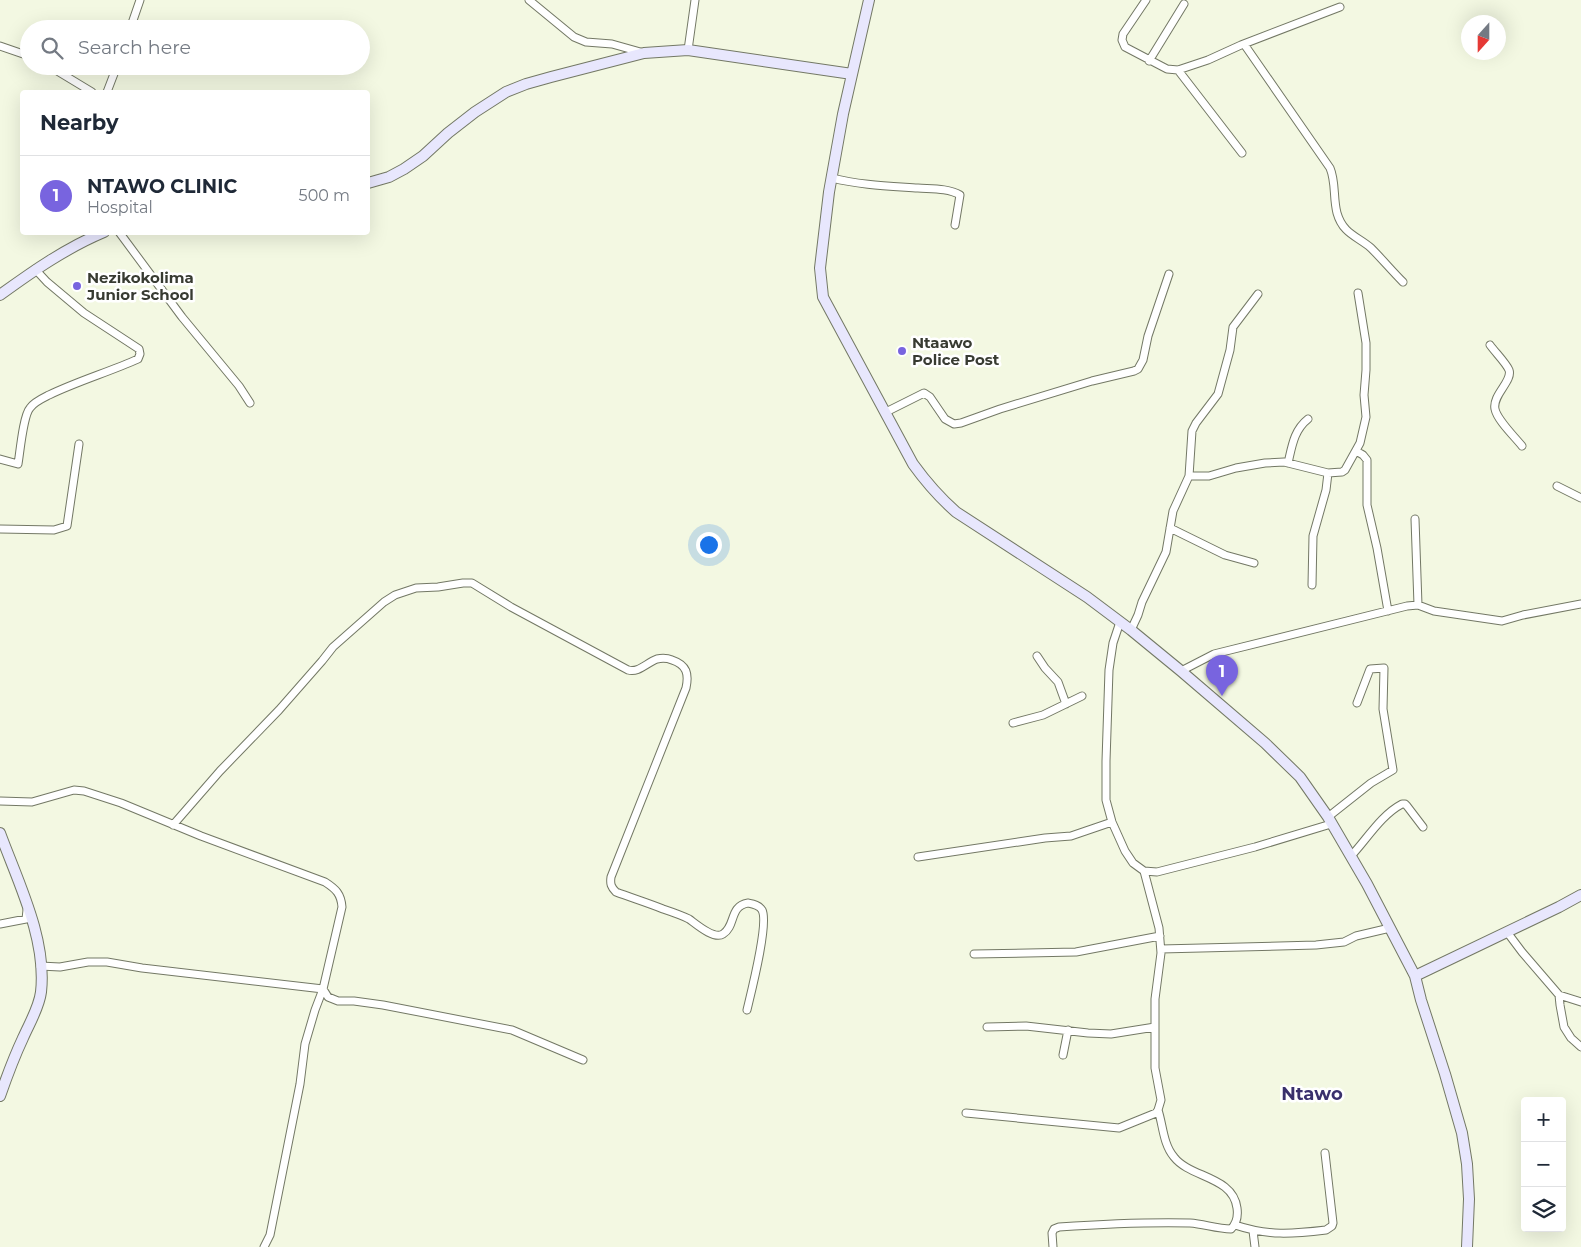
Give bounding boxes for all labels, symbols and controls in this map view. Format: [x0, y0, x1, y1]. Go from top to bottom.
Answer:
north arrow [1461, 15, 1506, 60]
search box [20, 20, 370, 75]
icon: search [38, 34, 66, 62]
text: Search here [78, 36, 191, 59]
text: Nearby [40, 110, 119, 135]
text: NTAWO CLINIC [87, 175, 237, 198]
text: 1 [53, 186, 59, 205]
text: 500 m [299, 186, 350, 205]
text: Hospital [87, 198, 153, 217]
place label: Nezikokolima Junior School [86, 268, 194, 304]
marker: Nezikokolima Junior School [71, 280, 83, 292]
place label: Ntaawo Police Post [912, 333, 1000, 369]
marker: Ntaawo Police Post [896, 345, 908, 357]
your location [696, 532, 722, 558]
pin: 1 [1206, 655, 1238, 696]
district label: Ntawo [1281, 1083, 1343, 1105]
map controls [1521, 1097, 1566, 1232]
button: + [1521, 1097, 1566, 1142]
button: − [1521, 1142, 1566, 1187]
button: layers [1521, 1187, 1566, 1232]

